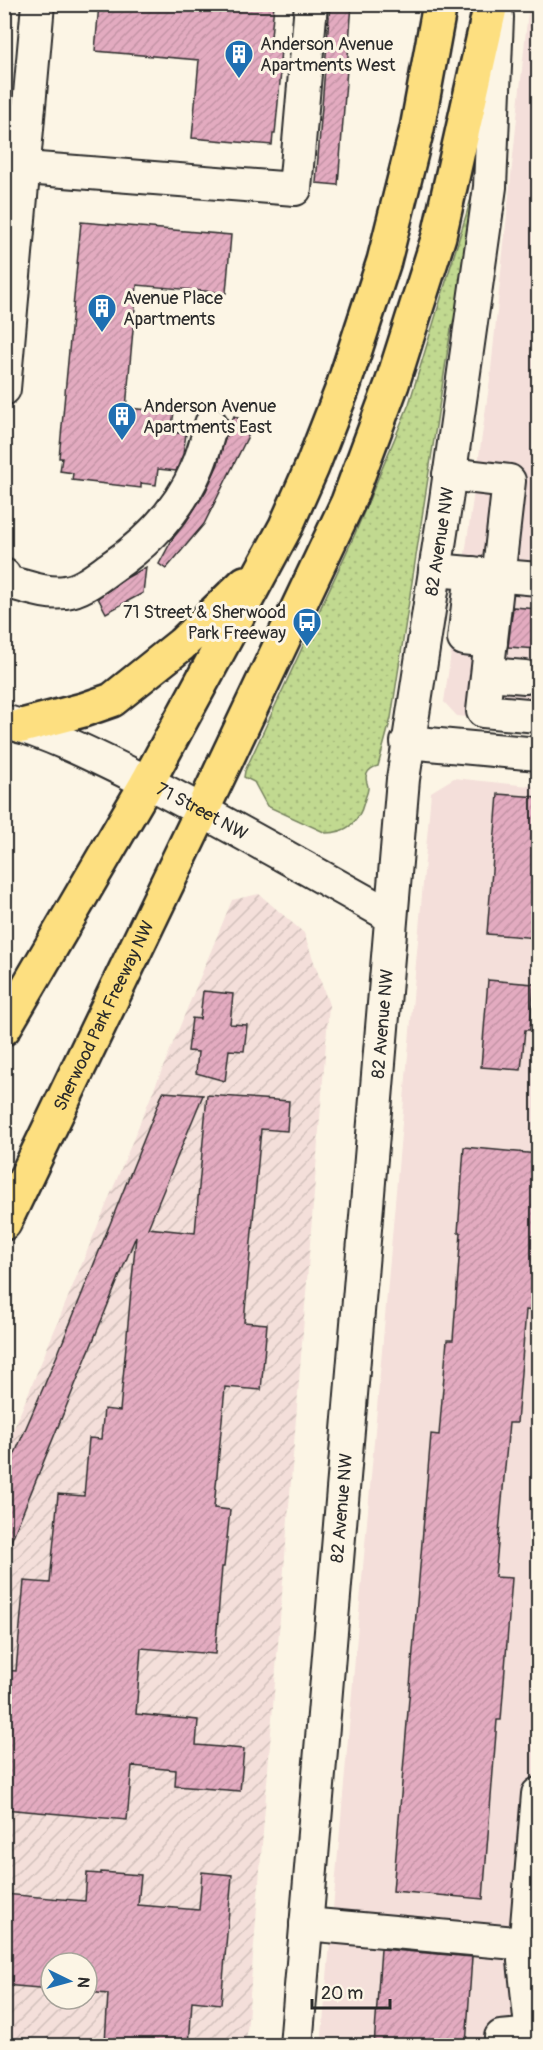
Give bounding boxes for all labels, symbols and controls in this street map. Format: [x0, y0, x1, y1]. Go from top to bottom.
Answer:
place label: Anderson Avenue Apartments West [260, 33, 396, 77]
building icon: Anderson Avenue Apartments West [223, 38, 255, 80]
place label: Avenue Place Apartments [123, 287, 223, 331]
building icon: Avenue Place Apartments [86, 292, 118, 334]
place label: Anderson Avenue Apartments East [143, 395, 276, 439]
building icon: Anderson Avenue Apartments East [106, 400, 138, 442]
street label: 82 Avenue NW [420, 485, 459, 597]
place label: 71 Street & Sherwood Park Freeway [123, 601, 286, 645]
bus stop icon: 71 Street & Sherwood Park Freeway [291, 606, 323, 648]
street label: 71 Street NW [152, 777, 252, 845]
street label: Sherwood Park Freeway NW [48, 917, 159, 1115]
street label: 82 Avenue NW [366, 968, 398, 1079]
street label: 82 Avenue NW [325, 1452, 358, 1564]
north arrow [39, 1951, 99, 2011]
scale bar [312, 1972, 390, 2010]
text: N [72, 1976, 93, 1989]
text: 20 m [321, 1982, 363, 2005]

